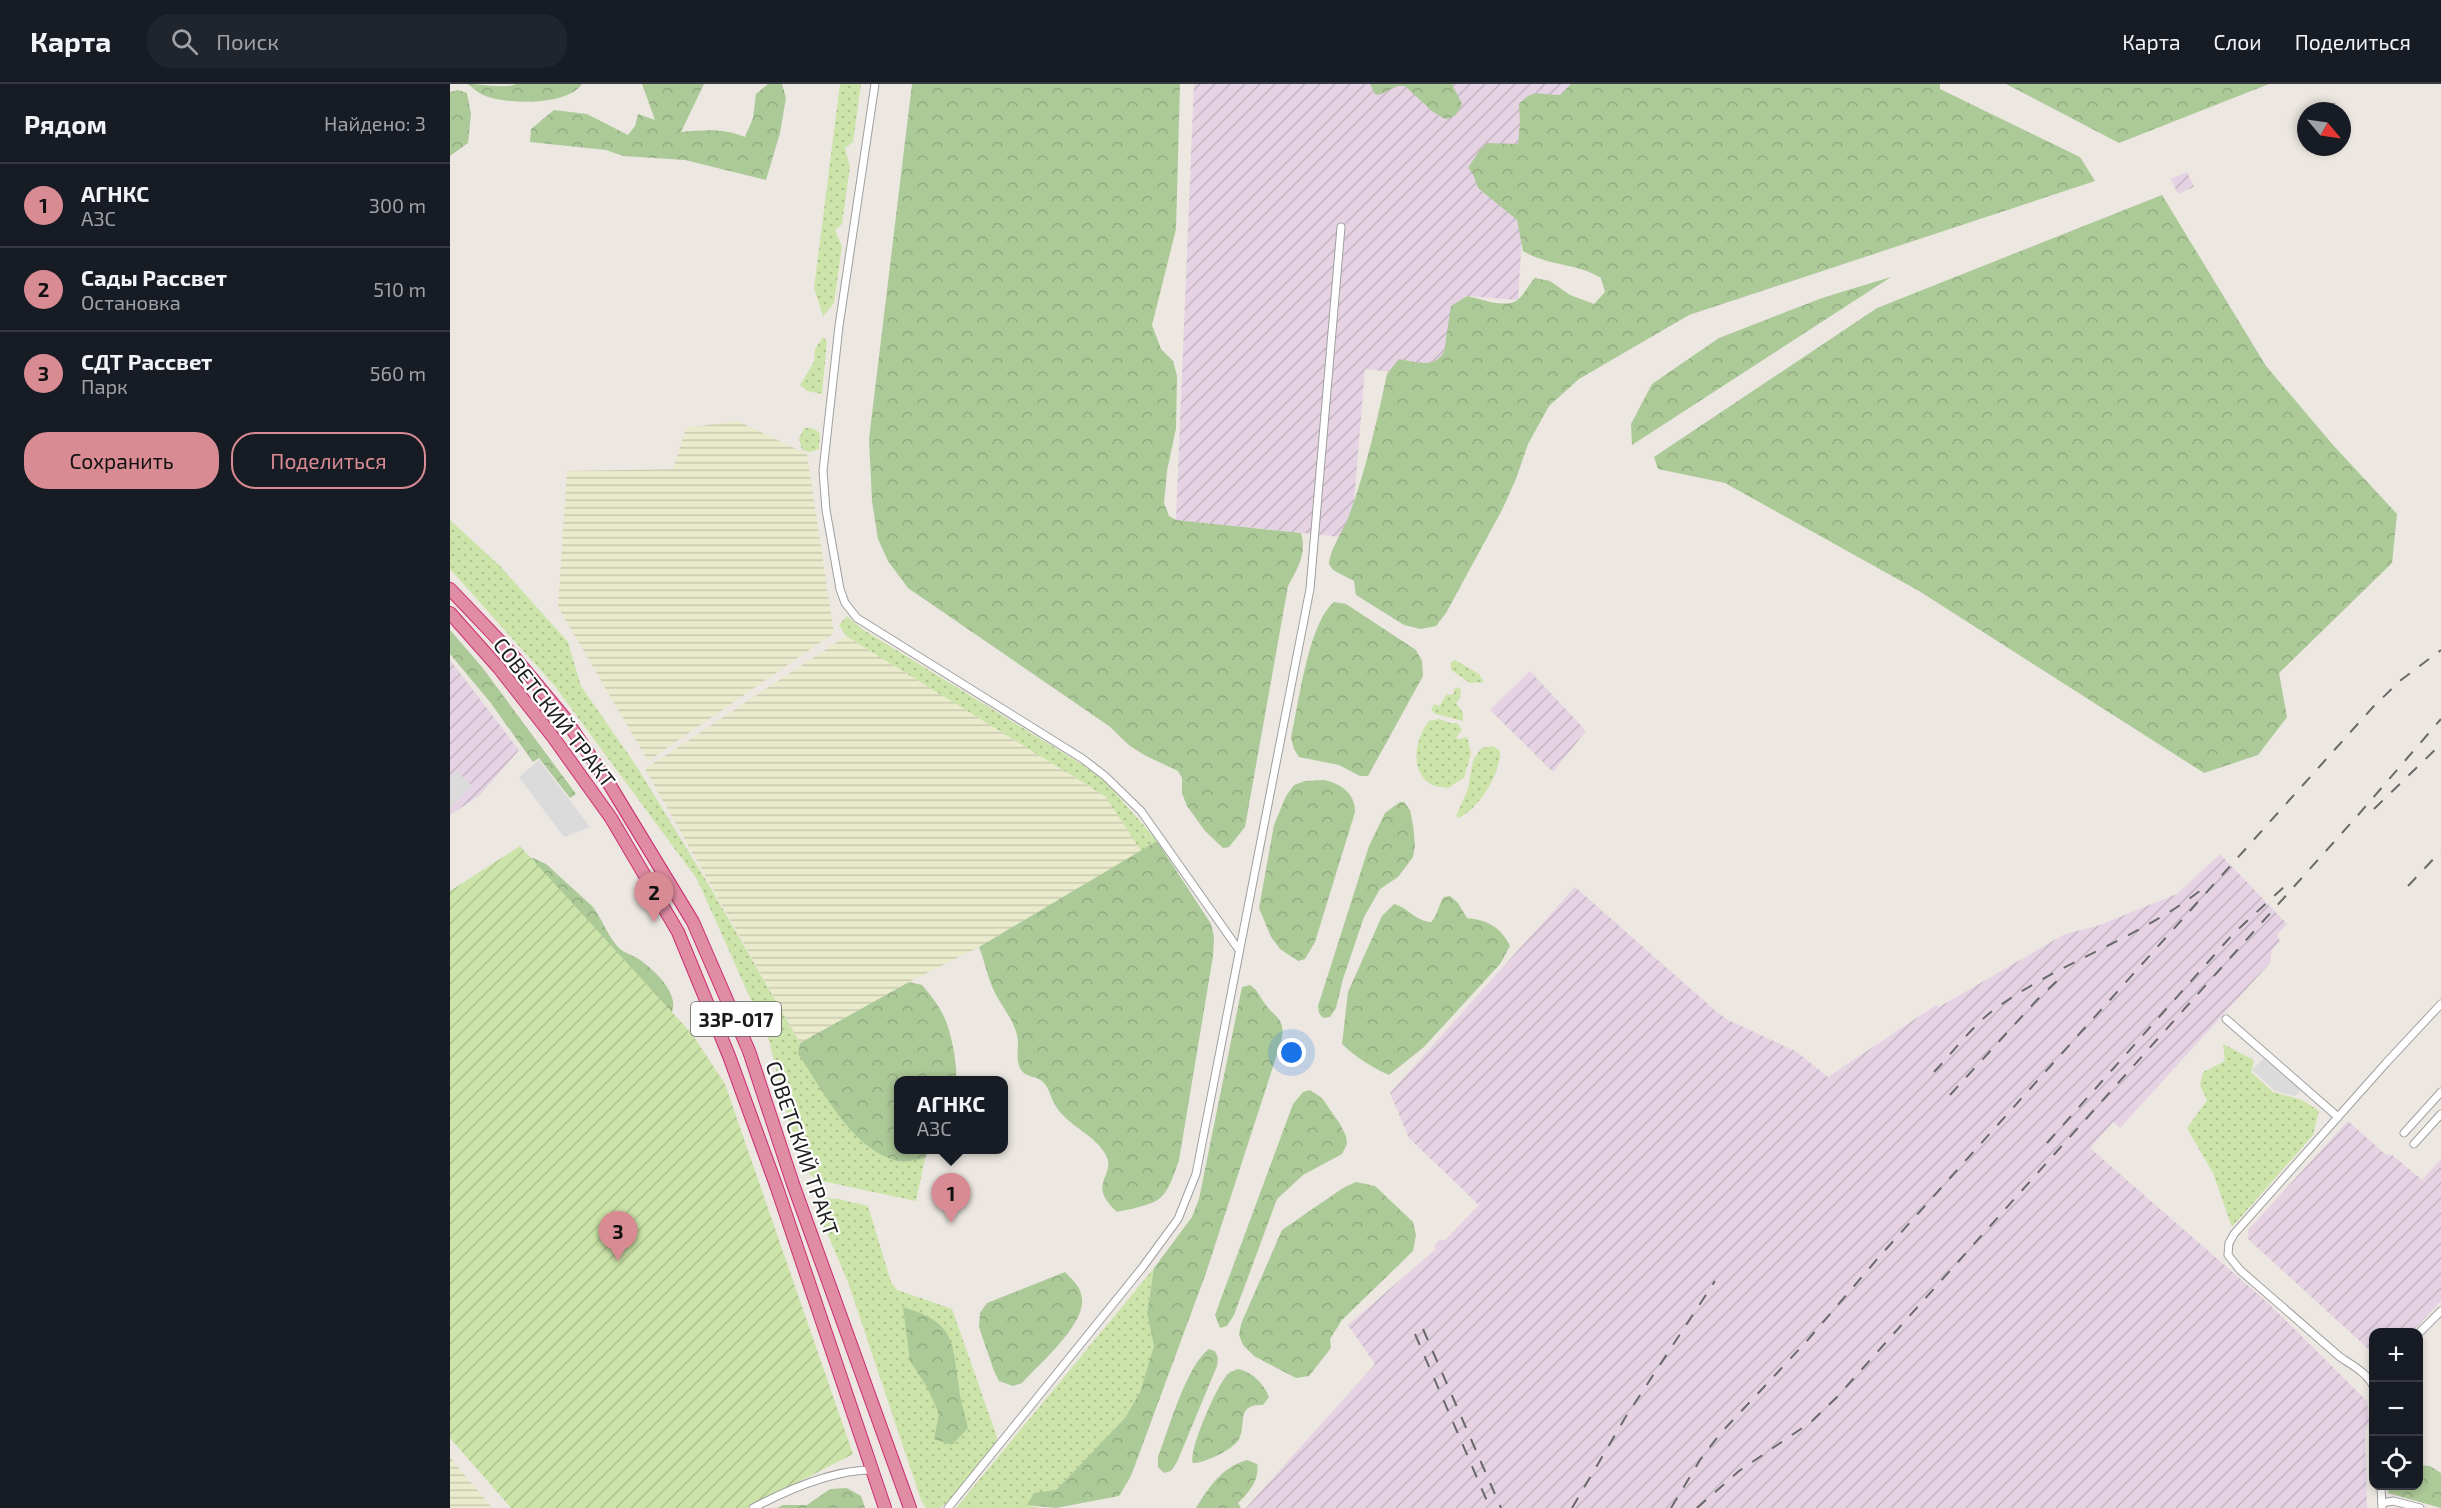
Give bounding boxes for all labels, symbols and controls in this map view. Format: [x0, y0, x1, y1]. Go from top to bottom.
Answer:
search box [147, 14, 567, 68]
text: Карта [30, 24, 111, 58]
icon: search [168, 25, 201, 58]
text: Поиск [216, 28, 279, 54]
text: Карта [2122, 29, 2181, 54]
text: Слои [2214, 29, 2262, 54]
text: Поделиться [2295, 29, 2411, 54]
north arrow [2297, 102, 2351, 156]
text: Рядом [24, 108, 107, 139]
text: Найдено: 3 [324, 111, 426, 135]
text: АГНКС [81, 180, 149, 206]
text: 1 [39, 193, 48, 217]
text: 300 m [369, 193, 426, 217]
text: АЗС [81, 206, 116, 230]
text: Сады Рассвет [81, 264, 227, 290]
text: 2 [38, 277, 49, 301]
text: 510 m [373, 277, 426, 301]
text: Остановка [81, 290, 181, 314]
text: СДТ Рассвет [81, 348, 212, 374]
text: 3 [38, 361, 49, 385]
text: 560 m [370, 361, 426, 385]
text: Парк [81, 374, 128, 398]
button: Сохранить [24, 432, 219, 489]
button: Поделиться [231, 432, 426, 489]
street label: СОВЕТСКИЙ ТРАКТ [489, 632, 621, 792]
pin: 2 [634, 872, 674, 922]
road number: 33Р-017 [691, 1002, 781, 1036]
your location [1277, 1038, 1306, 1067]
street label: СОВЕТСКИЙ ТРАКТ [761, 1057, 845, 1239]
popup [894, 1076, 1008, 1154]
text: АГНКС [917, 1090, 985, 1116]
text: АЗС [917, 1116, 952, 1140]
pin: 1 [932, 1174, 970, 1223]
pin: 3 [598, 1212, 638, 1261]
map controls [2369, 1328, 2423, 1490]
button: + [2369, 1328, 2423, 1382]
button: − [2369, 1382, 2423, 1436]
button: locate [2369, 1436, 2423, 1490]

